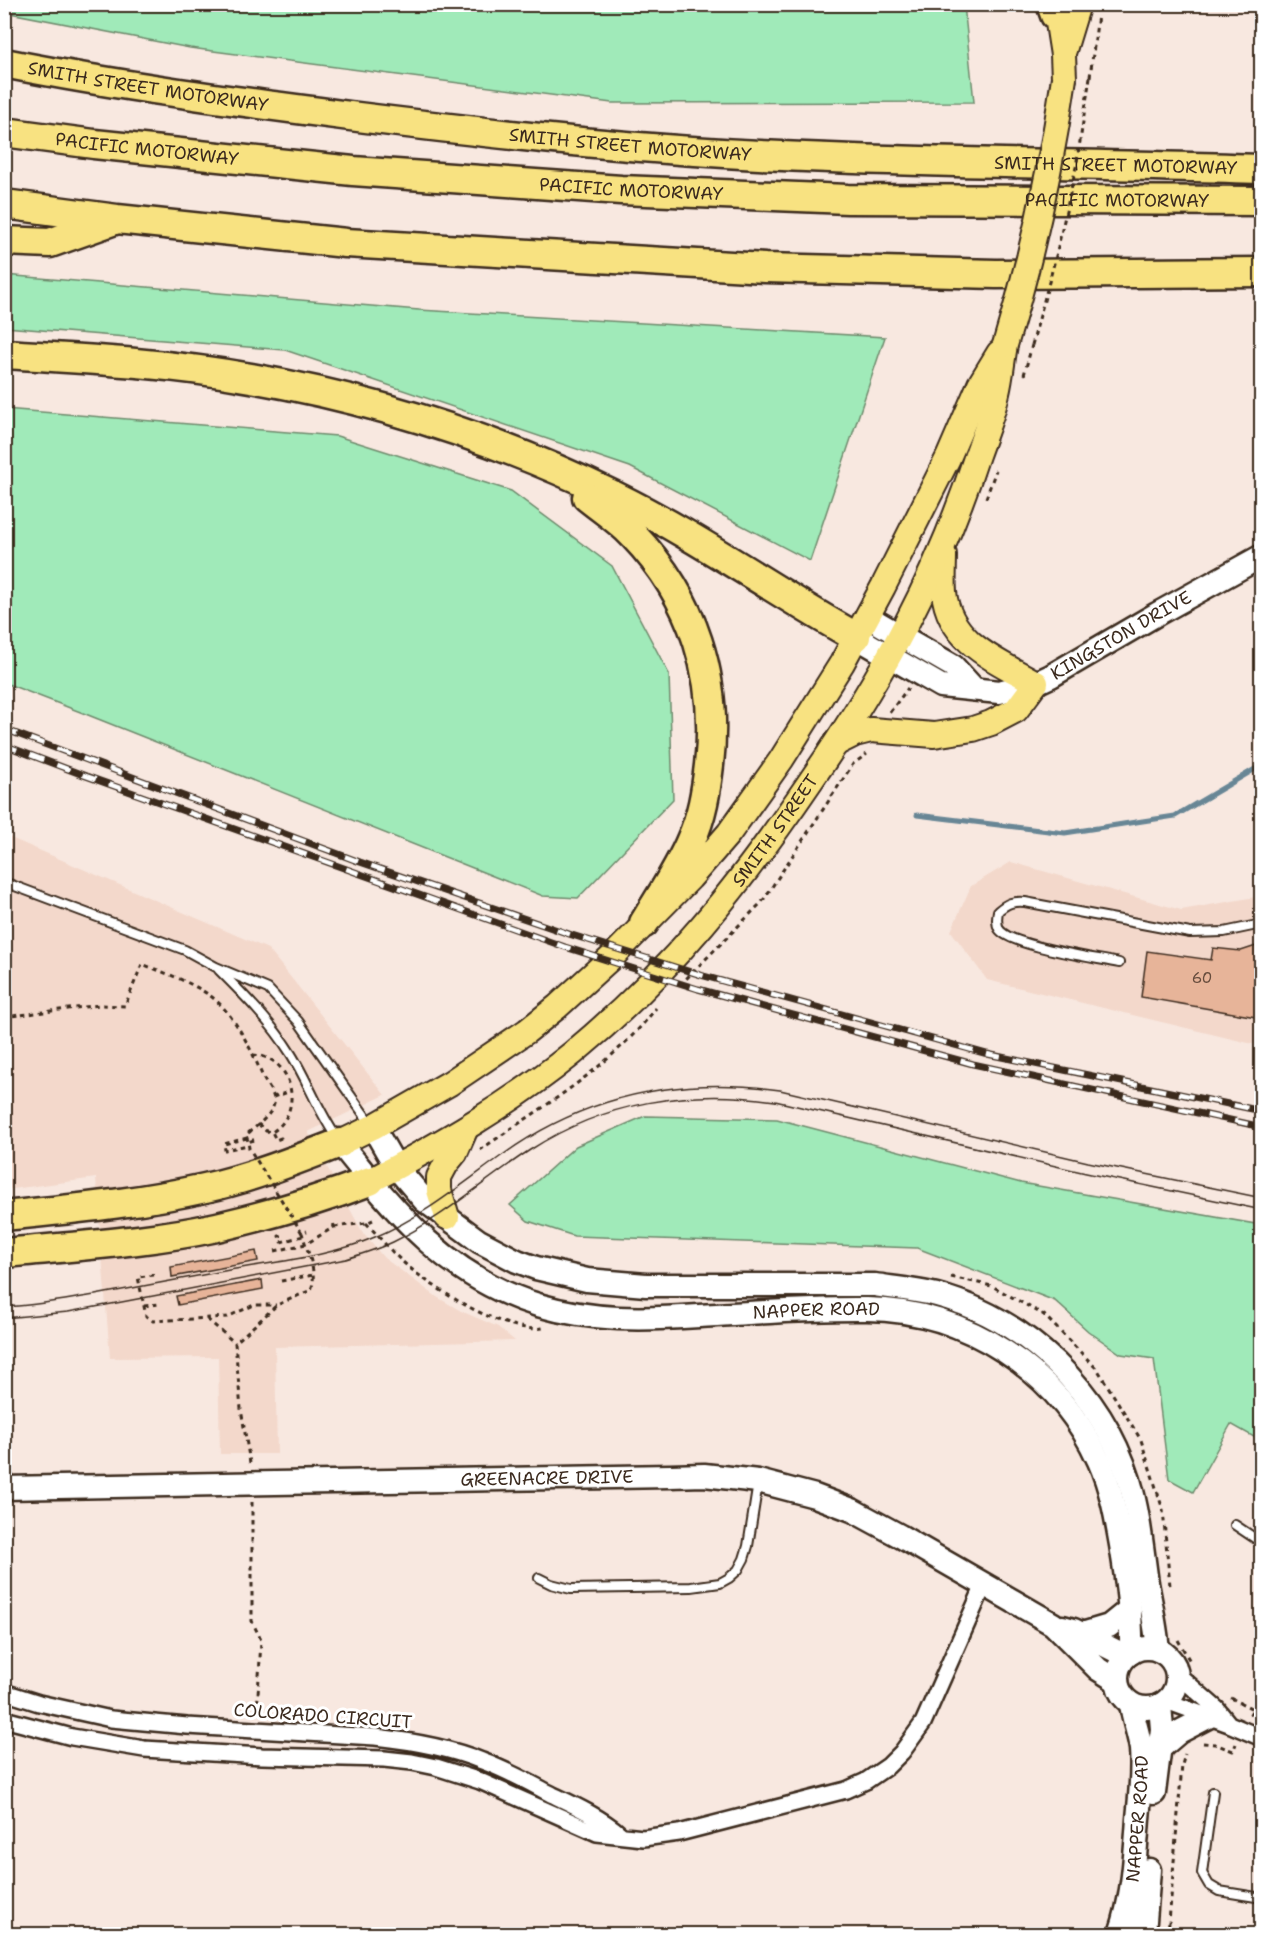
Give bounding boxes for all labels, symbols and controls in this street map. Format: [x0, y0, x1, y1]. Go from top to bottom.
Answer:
street label: SMITH STREET MOTORWAY [26, 56, 270, 117]
street label: SMITH STREET MOTORWAY [508, 123, 752, 167]
street label: PACIFIC MOTORWAY [54, 127, 240, 171]
street label: SMITH STREET MOTORWAY [994, 151, 1238, 180]
street label: PACIFIC MOTORWAY [538, 172, 724, 206]
street label: PACIFIC MOTORWAY [1025, 188, 1209, 213]
street label: KINGSTON DRIVE [1046, 585, 1196, 686]
street label: SMITH STREET [726, 770, 824, 892]
house number: 60 [1192, 968, 1212, 988]
street label: NAPPER ROAD [752, 1297, 880, 1325]
street label: GREENACRE DRIVE [460, 1465, 634, 1492]
street label: COLORADO CIRCUIT [233, 1698, 413, 1734]
street label: NAPPER ROAD [1120, 1755, 1154, 1884]

